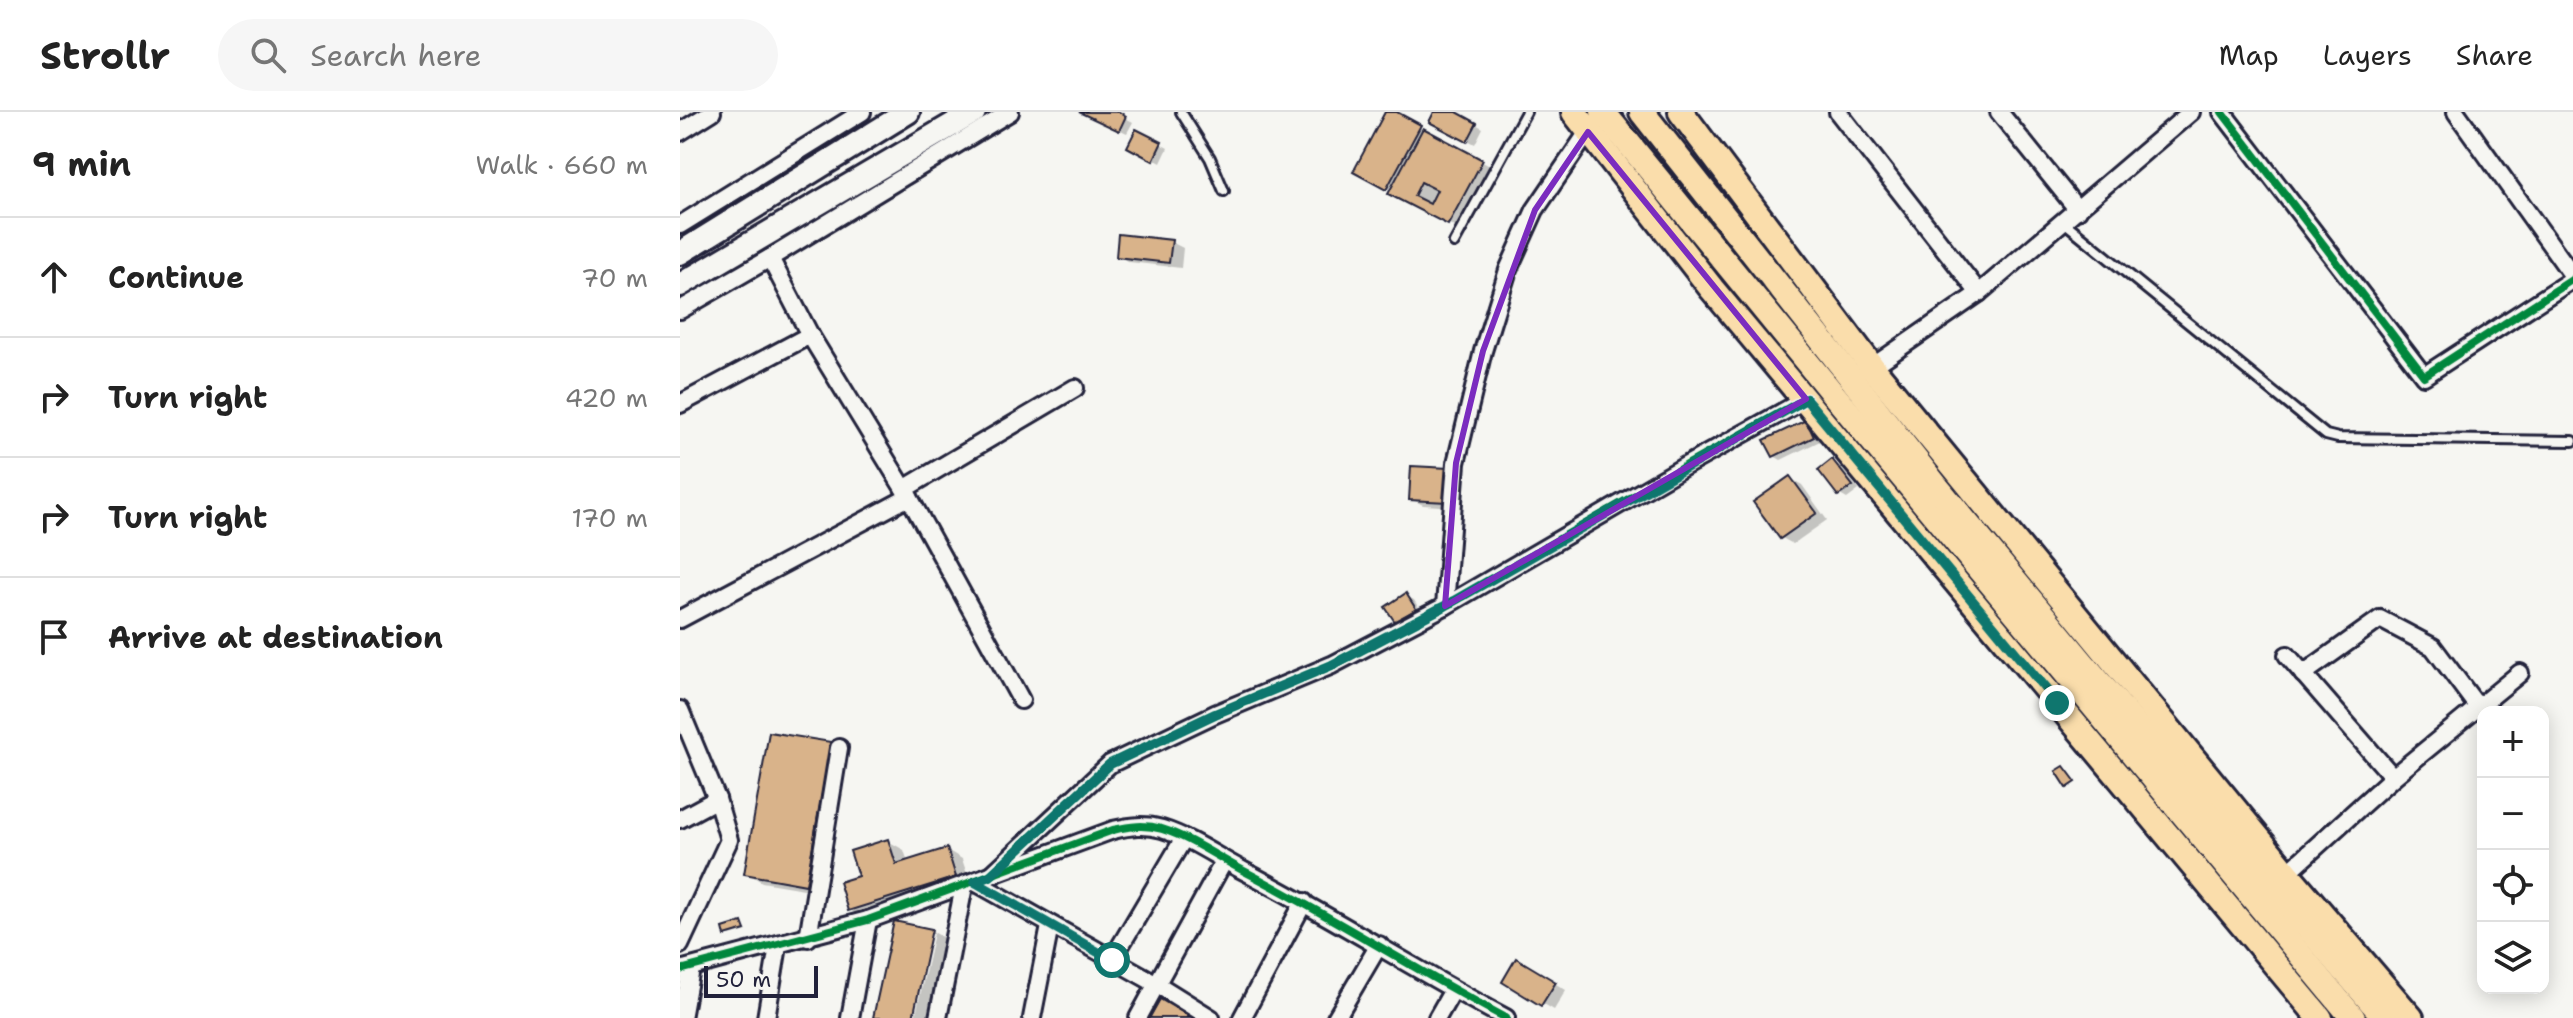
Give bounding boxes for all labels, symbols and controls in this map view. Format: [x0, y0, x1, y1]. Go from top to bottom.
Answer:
search box [218, 19, 778, 91]
text: Strollr [40, 30, 170, 81]
icon: search [246, 33, 290, 77]
text: Search here [310, 35, 482, 76]
text: Map [2219, 36, 2279, 74]
text: Layers [2323, 36, 2412, 74]
text: Share [2456, 36, 2533, 74]
text: 9 min [32, 141, 131, 187]
text: Walk · 660 m [476, 147, 648, 182]
icon: ahead [32, 255, 76, 299]
text: Continue [108, 257, 244, 298]
text: 70 m [581, 260, 648, 295]
icon: right [32, 375, 76, 419]
text: Turn right [108, 377, 267, 418]
text: 420 m [565, 380, 648, 415]
icon: right [32, 495, 76, 539]
text: Turn right [108, 497, 267, 538]
text: 170 m [571, 500, 648, 535]
icon: arrive [32, 615, 76, 659]
text: Arrive at destination [108, 617, 443, 658]
route end [2039, 685, 2075, 721]
map controls [2477, 706, 2549, 994]
button: + [2477, 706, 2549, 778]
button: − [2477, 778, 2549, 850]
button: locate [2477, 850, 2549, 922]
button: layers [2477, 922, 2549, 994]
route start [1094, 942, 1130, 978]
scale bar [704, 962, 818, 998]
text: 50 m [716, 965, 771, 994]

